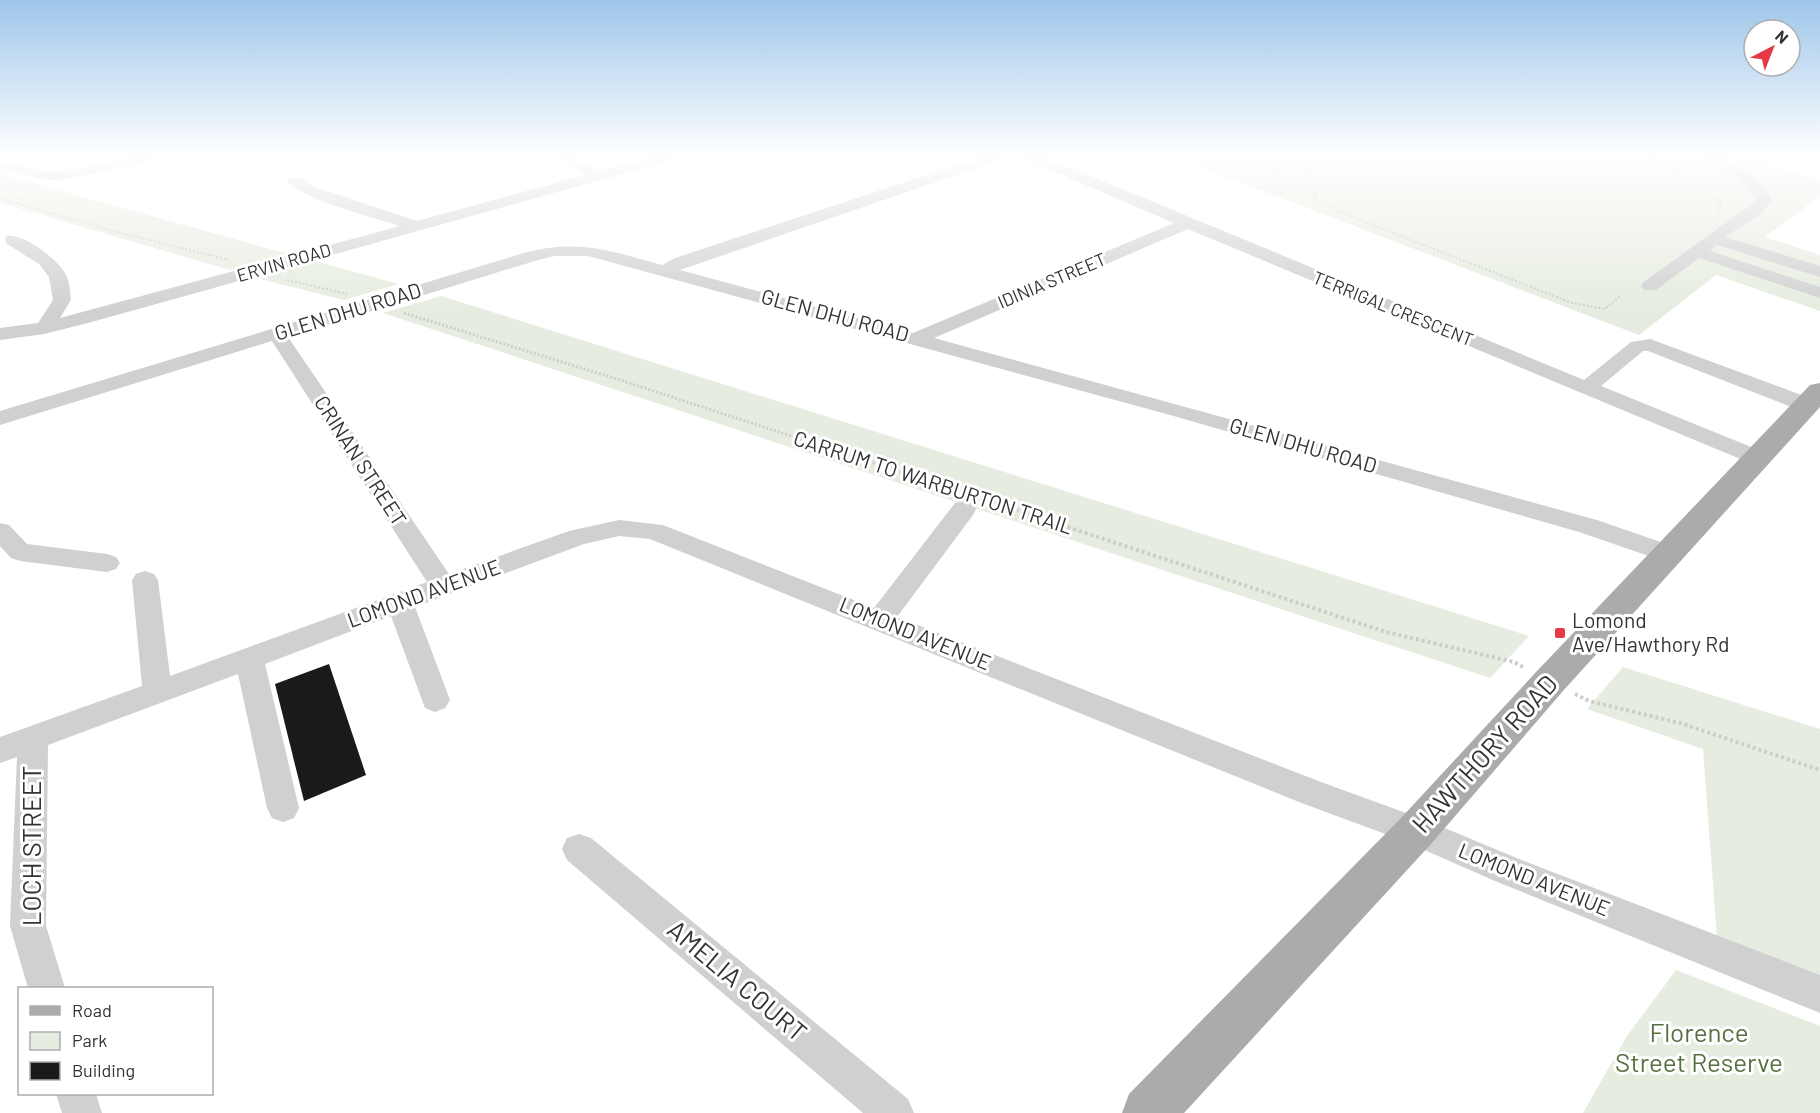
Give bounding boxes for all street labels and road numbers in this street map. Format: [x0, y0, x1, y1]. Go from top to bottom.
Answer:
street label: ERVIN ROAD [234, 238, 333, 286]
street label: IDINIA STREET [994, 247, 1109, 313]
street label: TERRIGAL CRESCENT [1310, 266, 1477, 350]
street label: GLEN DHU ROAD [271, 276, 424, 345]
street label: GLEN DHU ROAD [759, 283, 912, 346]
street label: CRINAN STREET [310, 390, 413, 530]
street label: GLEN DHU ROAD [1227, 412, 1380, 478]
street label: CARRUM TO WARBURTON TRAIL [791, 425, 1076, 539]
street label: LOMOND AVENUE [344, 553, 503, 632]
street label: LOMOND AVENUE [836, 591, 995, 674]
street label: HAWTHORY ROAD [1405, 668, 1563, 838]
street label: LOCH STREET [15, 766, 46, 926]
street label: LOMOND AVENUE [1455, 837, 1614, 920]
street label: AMELIA COURT [662, 913, 814, 1047]

